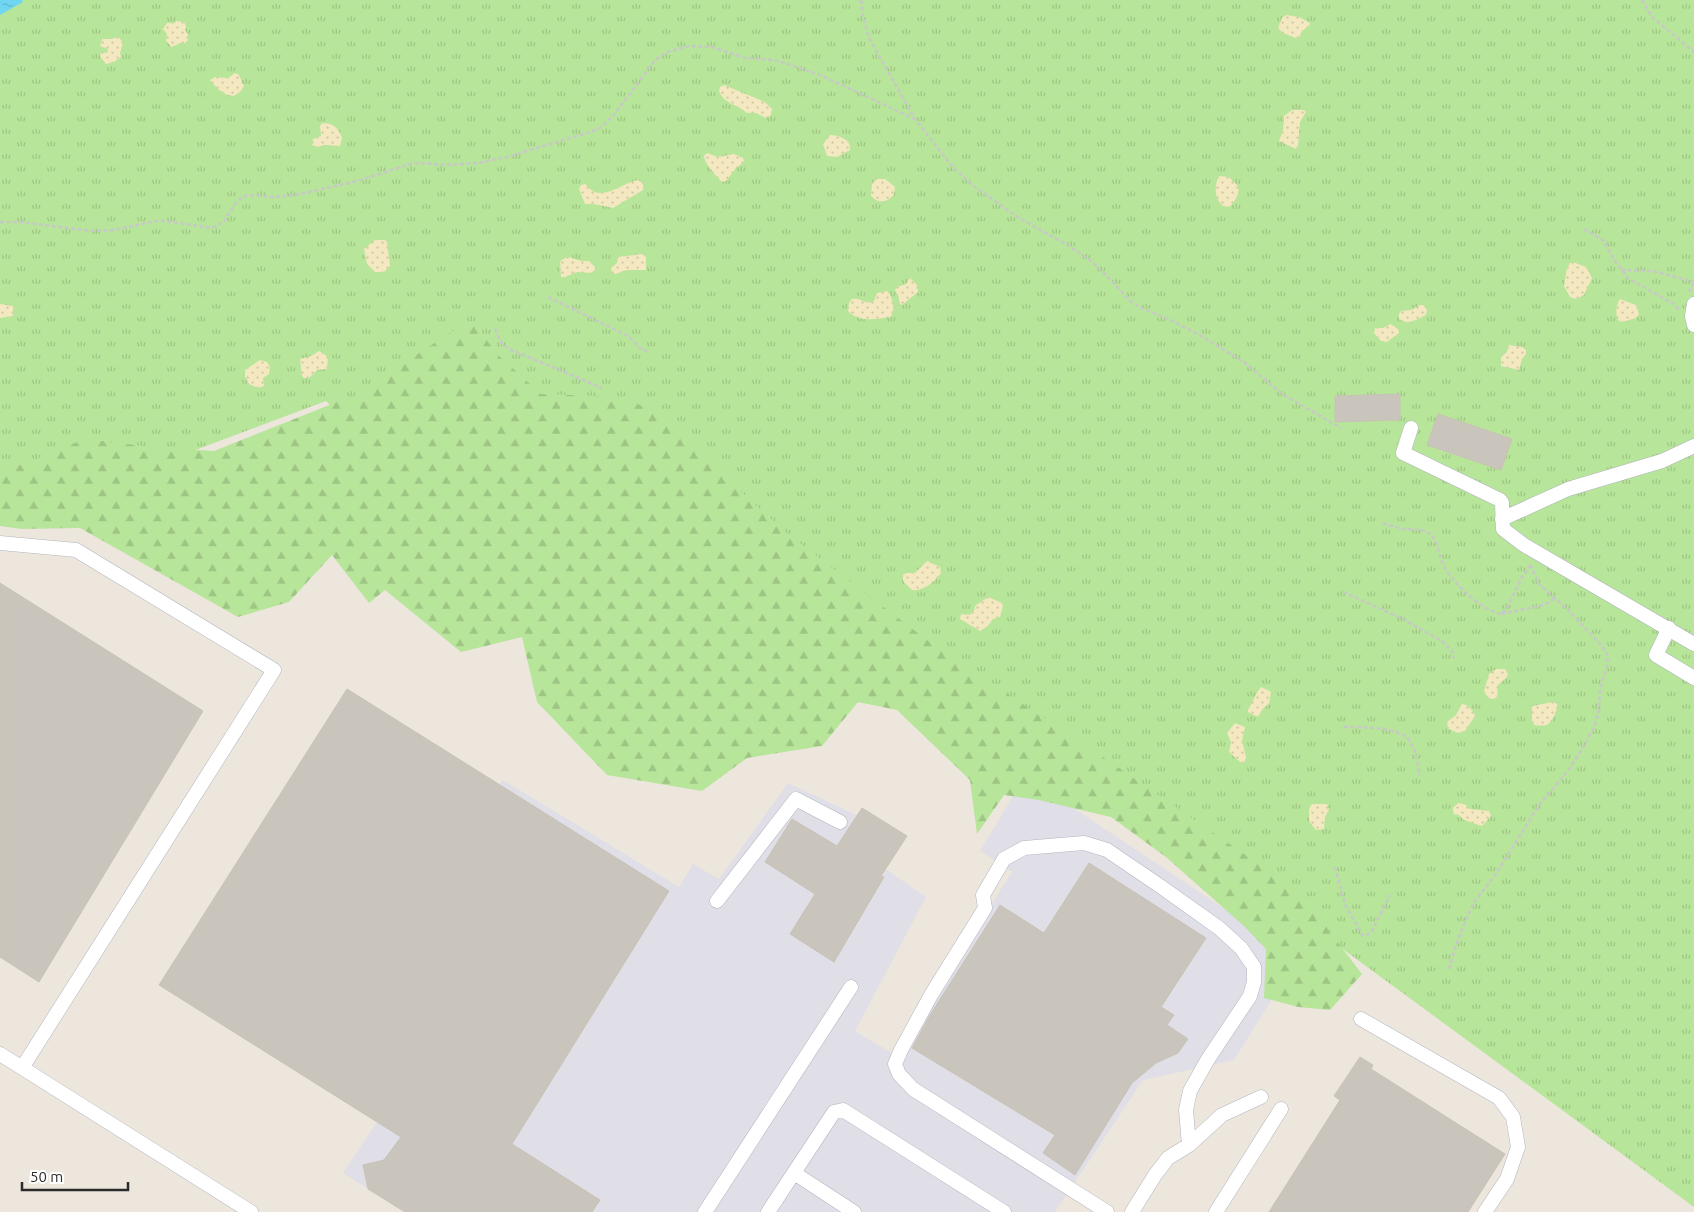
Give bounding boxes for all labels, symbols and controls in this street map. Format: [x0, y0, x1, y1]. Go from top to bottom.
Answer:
scale bar [22, 1160, 129, 1192]
text: 50 m [30, 1168, 63, 1185]

